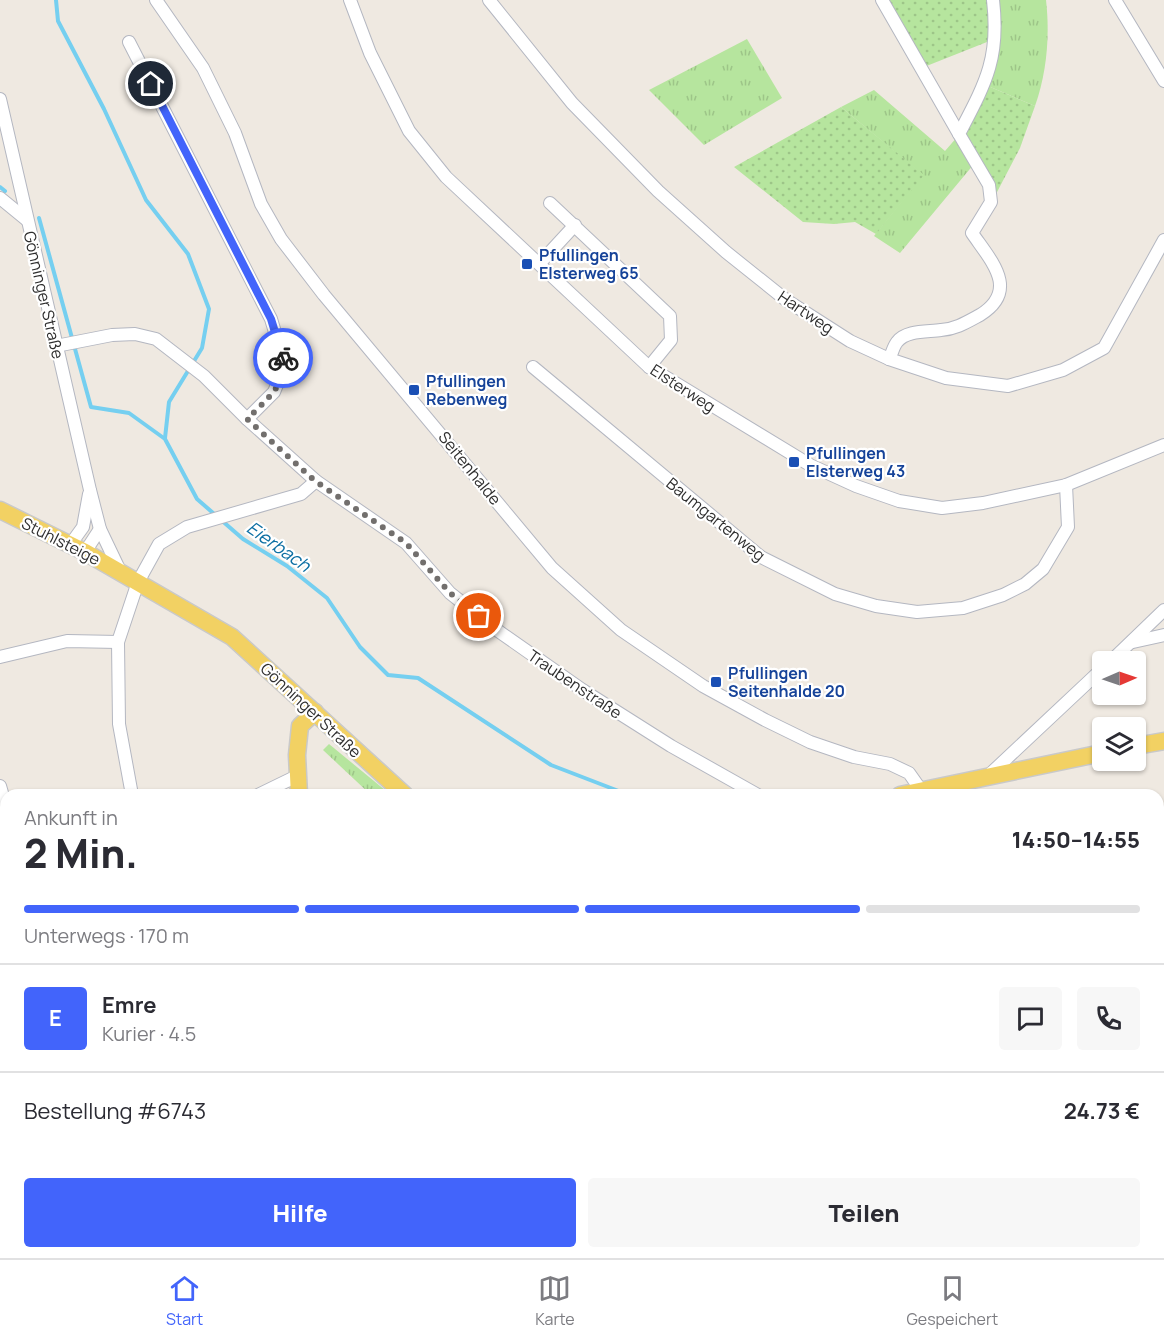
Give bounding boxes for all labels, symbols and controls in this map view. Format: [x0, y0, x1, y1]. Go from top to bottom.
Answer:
pin [125, 58, 176, 109]
icon: home [134, 67, 167, 100]
street label: Gönninger Straße [19, 229, 69, 361]
place label: Pfullingen Elsterweg 65 [539, 244, 639, 284]
marker: Pfullingen Elsterweg 65 [520, 257, 534, 271]
street label: Hartweg [774, 285, 838, 339]
courier [253, 328, 313, 388]
icon: bike [267, 342, 300, 375]
street label: Elsterweg [646, 359, 720, 417]
place label: Pfullingen Rebenweg [426, 370, 507, 410]
marker: Pfullingen Rebenweg [407, 383, 421, 397]
street label: Seitenhalde [434, 427, 506, 509]
place label: Pfullingen Elsterweg 43 [806, 442, 905, 482]
marker: Pfullingen Elsterweg 43 [787, 455, 801, 469]
street label: Baumgartenweg [662, 472, 770, 566]
street label: Stuhlsteige [18, 512, 104, 570]
water label: Eierbach [242, 515, 317, 577]
pin [453, 590, 504, 641]
icon: bag [462, 599, 495, 632]
street label: Traubenstraße [524, 644, 626, 724]
north arrow [1092, 651, 1146, 705]
map controls [1092, 651, 1146, 771]
street label: Gönninger Straße [256, 658, 366, 762]
place label: Pfullingen Seitenhalde 20 [728, 662, 845, 702]
marker: Pfullingen Seitenhalde 20 [709, 675, 723, 689]
button: layers [1092, 717, 1146, 771]
text: Ankunft in [24, 804, 118, 831]
text: 14:50–14:55 [1012, 825, 1140, 855]
text: 2 Min. [24, 826, 138, 880]
text: Unterwegs · 170 m [24, 922, 189, 949]
button: chat [999, 987, 1062, 1050]
button: phone [1077, 987, 1140, 1050]
text: Emre [102, 990, 156, 1020]
text: E [49, 1003, 62, 1033]
text: Kurier · 4.5 [102, 1020, 196, 1047]
text: Bestellung #6743 [24, 1096, 206, 1126]
text: 24.73 € [1064, 1096, 1140, 1126]
button: Hilfe [24, 1178, 576, 1247]
button: Teilen [588, 1178, 1140, 1247]
tab: Start [166, 1272, 203, 1330]
tab: Karte [535, 1272, 575, 1330]
tab: Gespeichert [907, 1272, 998, 1330]

